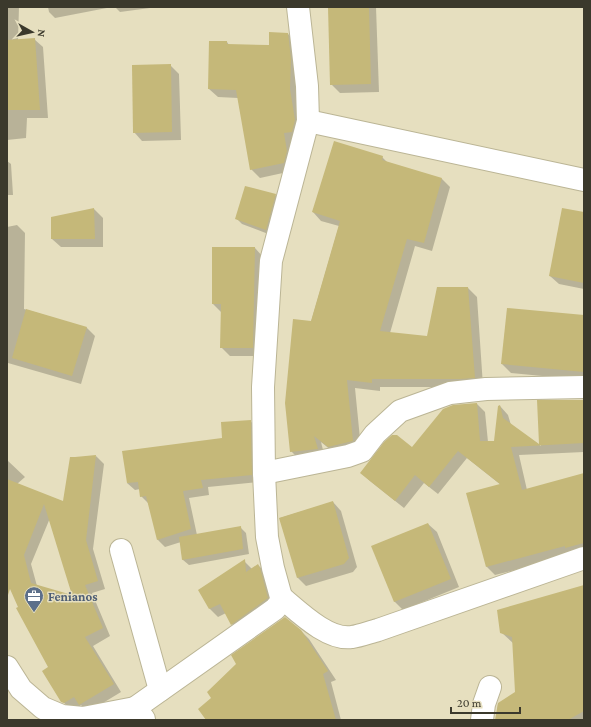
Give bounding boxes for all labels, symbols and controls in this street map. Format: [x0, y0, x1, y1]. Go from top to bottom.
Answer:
north arrow [12, 12, 52, 52]
text: N [35, 29, 48, 38]
office icon: Fenianos [23, 585, 45, 613]
place label: Fenianos [48, 589, 98, 604]
scale bar [451, 689, 520, 715]
text: 20 m [457, 696, 482, 710]

